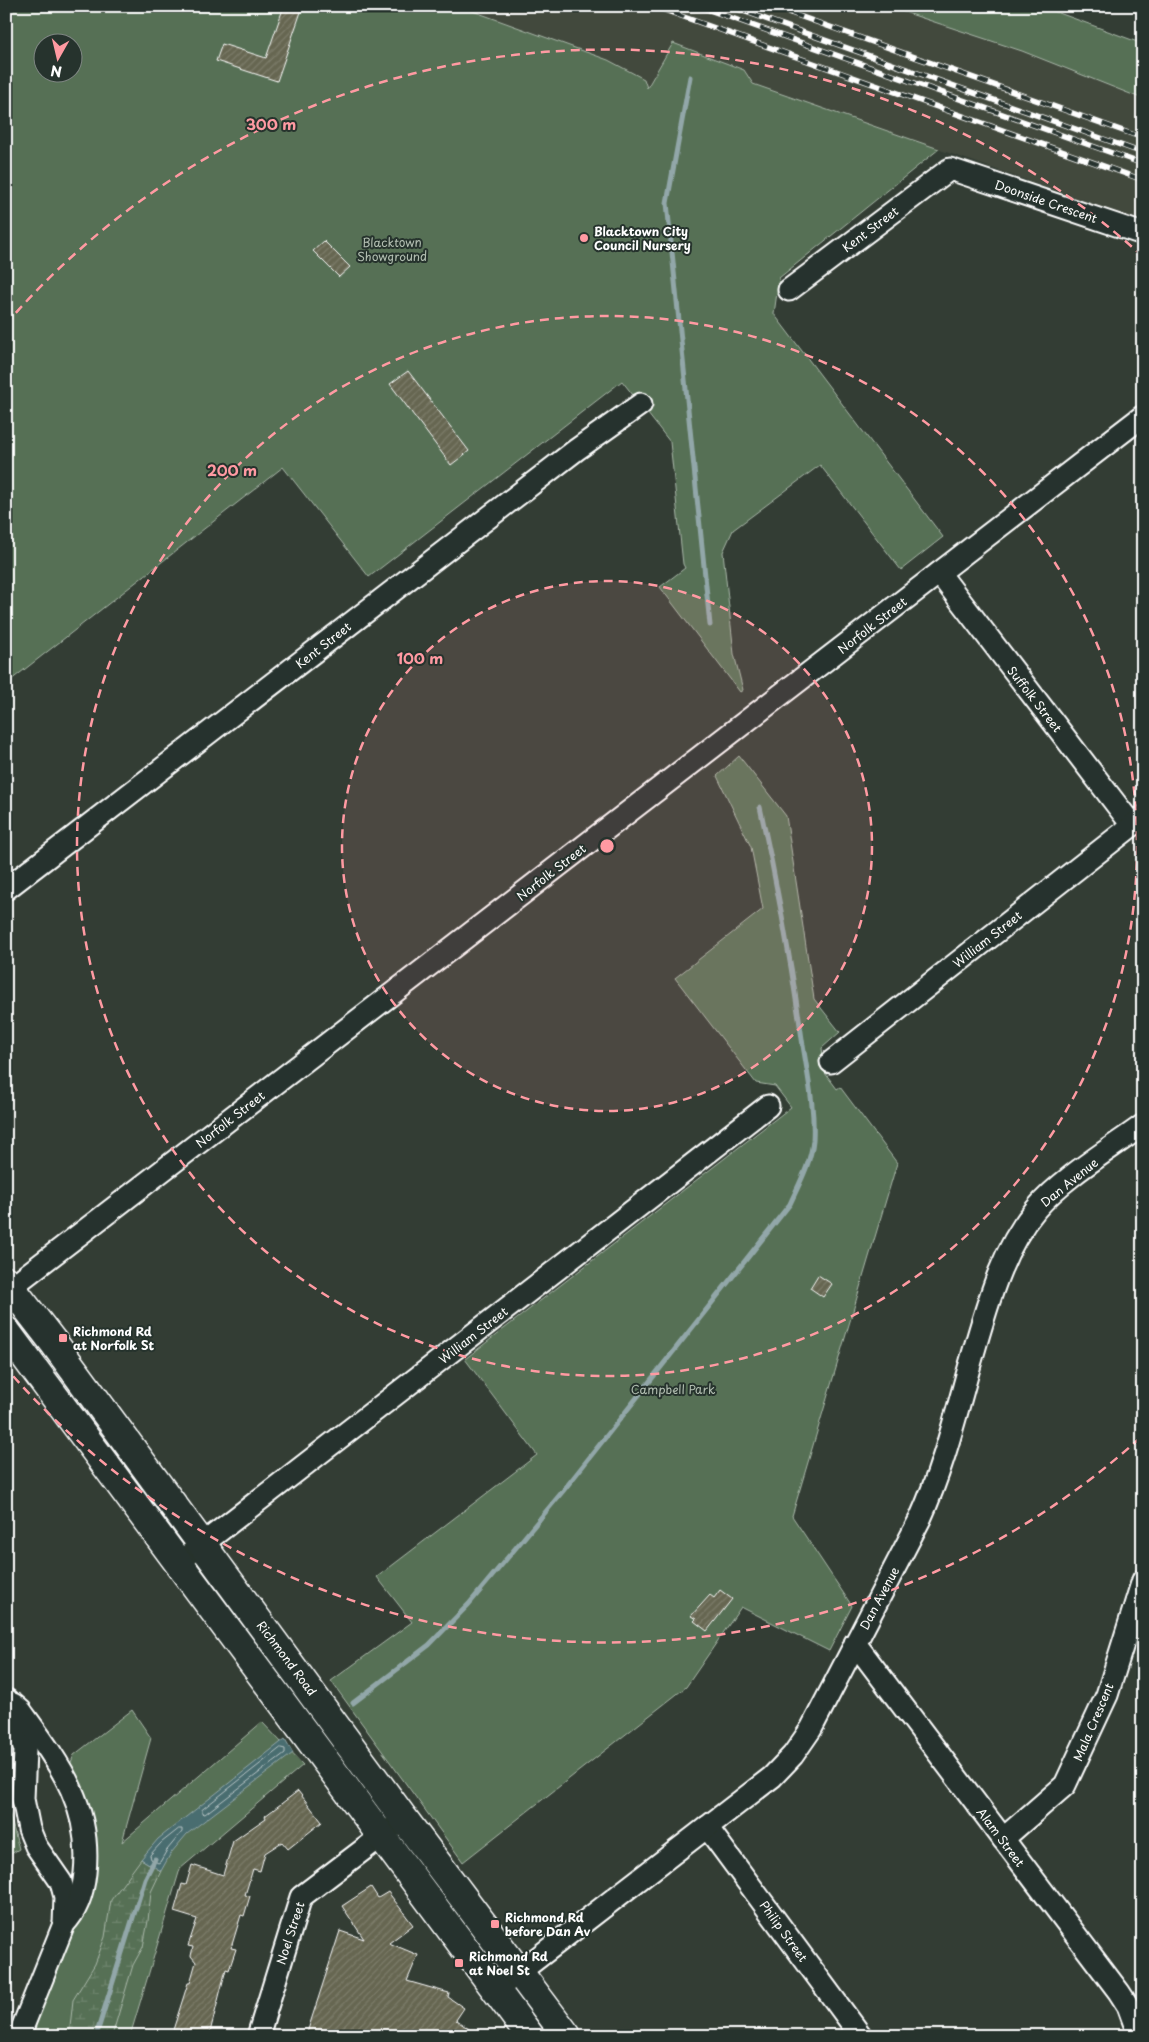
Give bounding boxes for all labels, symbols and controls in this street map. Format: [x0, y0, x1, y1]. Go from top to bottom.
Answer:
north arrow [32, 32, 82, 82]
text: N [49, 60, 63, 83]
text: 300 m [246, 112, 296, 135]
street label: Doonside Crescent [992, 175, 1100, 227]
street label: Kent Street [838, 202, 902, 256]
place label: Blacktown City Council Nursery [594, 222, 691, 254]
marker: Blacktown City Council Nursery [578, 232, 590, 244]
park label: Blacktown Showground [357, 233, 427, 265]
text: 200 m [207, 458, 257, 481]
street label: Norfolk Street [834, 592, 910, 658]
street label: Kent Street [291, 617, 355, 672]
text: 100 m [397, 646, 443, 669]
street label: Suffolk Street [1003, 662, 1067, 736]
centre of rings [598, 837, 616, 855]
street label: Norfolk Street [513, 839, 589, 905]
street label: William Street [949, 906, 1025, 972]
street label: Norfolk Street [192, 1086, 268, 1152]
street label: Dan Avenue [1037, 1153, 1102, 1211]
street label: William Street [435, 1302, 511, 1368]
place label: Richmond Rd at Norfolk St [73, 1322, 154, 1354]
marker: Richmond Rd at Norfolk St [57, 1332, 69, 1344]
park label: Campbell Park [631, 1380, 715, 1398]
street label: Dan Avenue [855, 1563, 903, 1633]
street label: Richmond Road [253, 1617, 321, 1699]
street label: Mala Crescent [1068, 1680, 1118, 1764]
street label: Alam Street [973, 1804, 1029, 1870]
street label: Philip Street [756, 1897, 812, 1965]
street label: Noel Street [271, 1899, 309, 1967]
place label: Richmond Rd before Dan Av [505, 1908, 590, 1940]
marker: Richmond Rd before Dan Av [489, 1918, 501, 1930]
place label: Richmond Rd at Noel St [469, 1947, 548, 1979]
marker: Richmond Rd at Noel St [453, 1957, 465, 1969]

